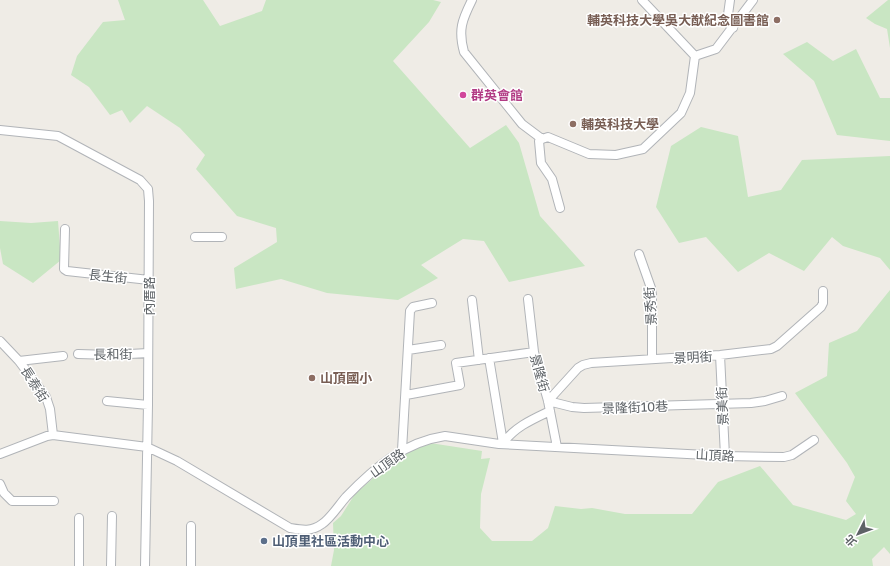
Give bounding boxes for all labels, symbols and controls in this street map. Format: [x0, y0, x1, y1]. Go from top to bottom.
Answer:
place label: 輔英科技大學吳大猷紀念圖書館 [587, 12, 769, 28]
marker: 輔英科技大學吳大猷紀念圖書館 [772, 15, 782, 25]
place label: 群英會館 [471, 87, 523, 103]
marker: 群英會館 [458, 90, 468, 100]
place label: 輔英科技大學 [581, 116, 659, 132]
marker: 輔英科技大學 [568, 119, 578, 129]
street label: 長生街 [88, 266, 128, 286]
street label: 內厝路 [141, 276, 157, 316]
street label: 景秀街 [641, 286, 659, 326]
street label: 長和街 [93, 346, 133, 362]
street label: 景明街 [673, 348, 713, 366]
street label: 景隆街 [527, 352, 553, 394]
street label: 長泰街 [18, 363, 52, 405]
place label: 山頂國小 [320, 370, 373, 386]
marker: 山頂國小 [307, 373, 317, 383]
street label: 景美街 [713, 386, 731, 426]
street label: 景隆街10巷 [602, 398, 668, 416]
street label: 山頂路 [366, 445, 408, 481]
street label: 山頂路 [695, 446, 735, 464]
north arrow [838, 514, 878, 554]
place label: 山頂里社區活動中心 [272, 533, 389, 549]
text: 北 [842, 533, 859, 549]
marker: 山頂里社區活動中心 [259, 536, 269, 546]

